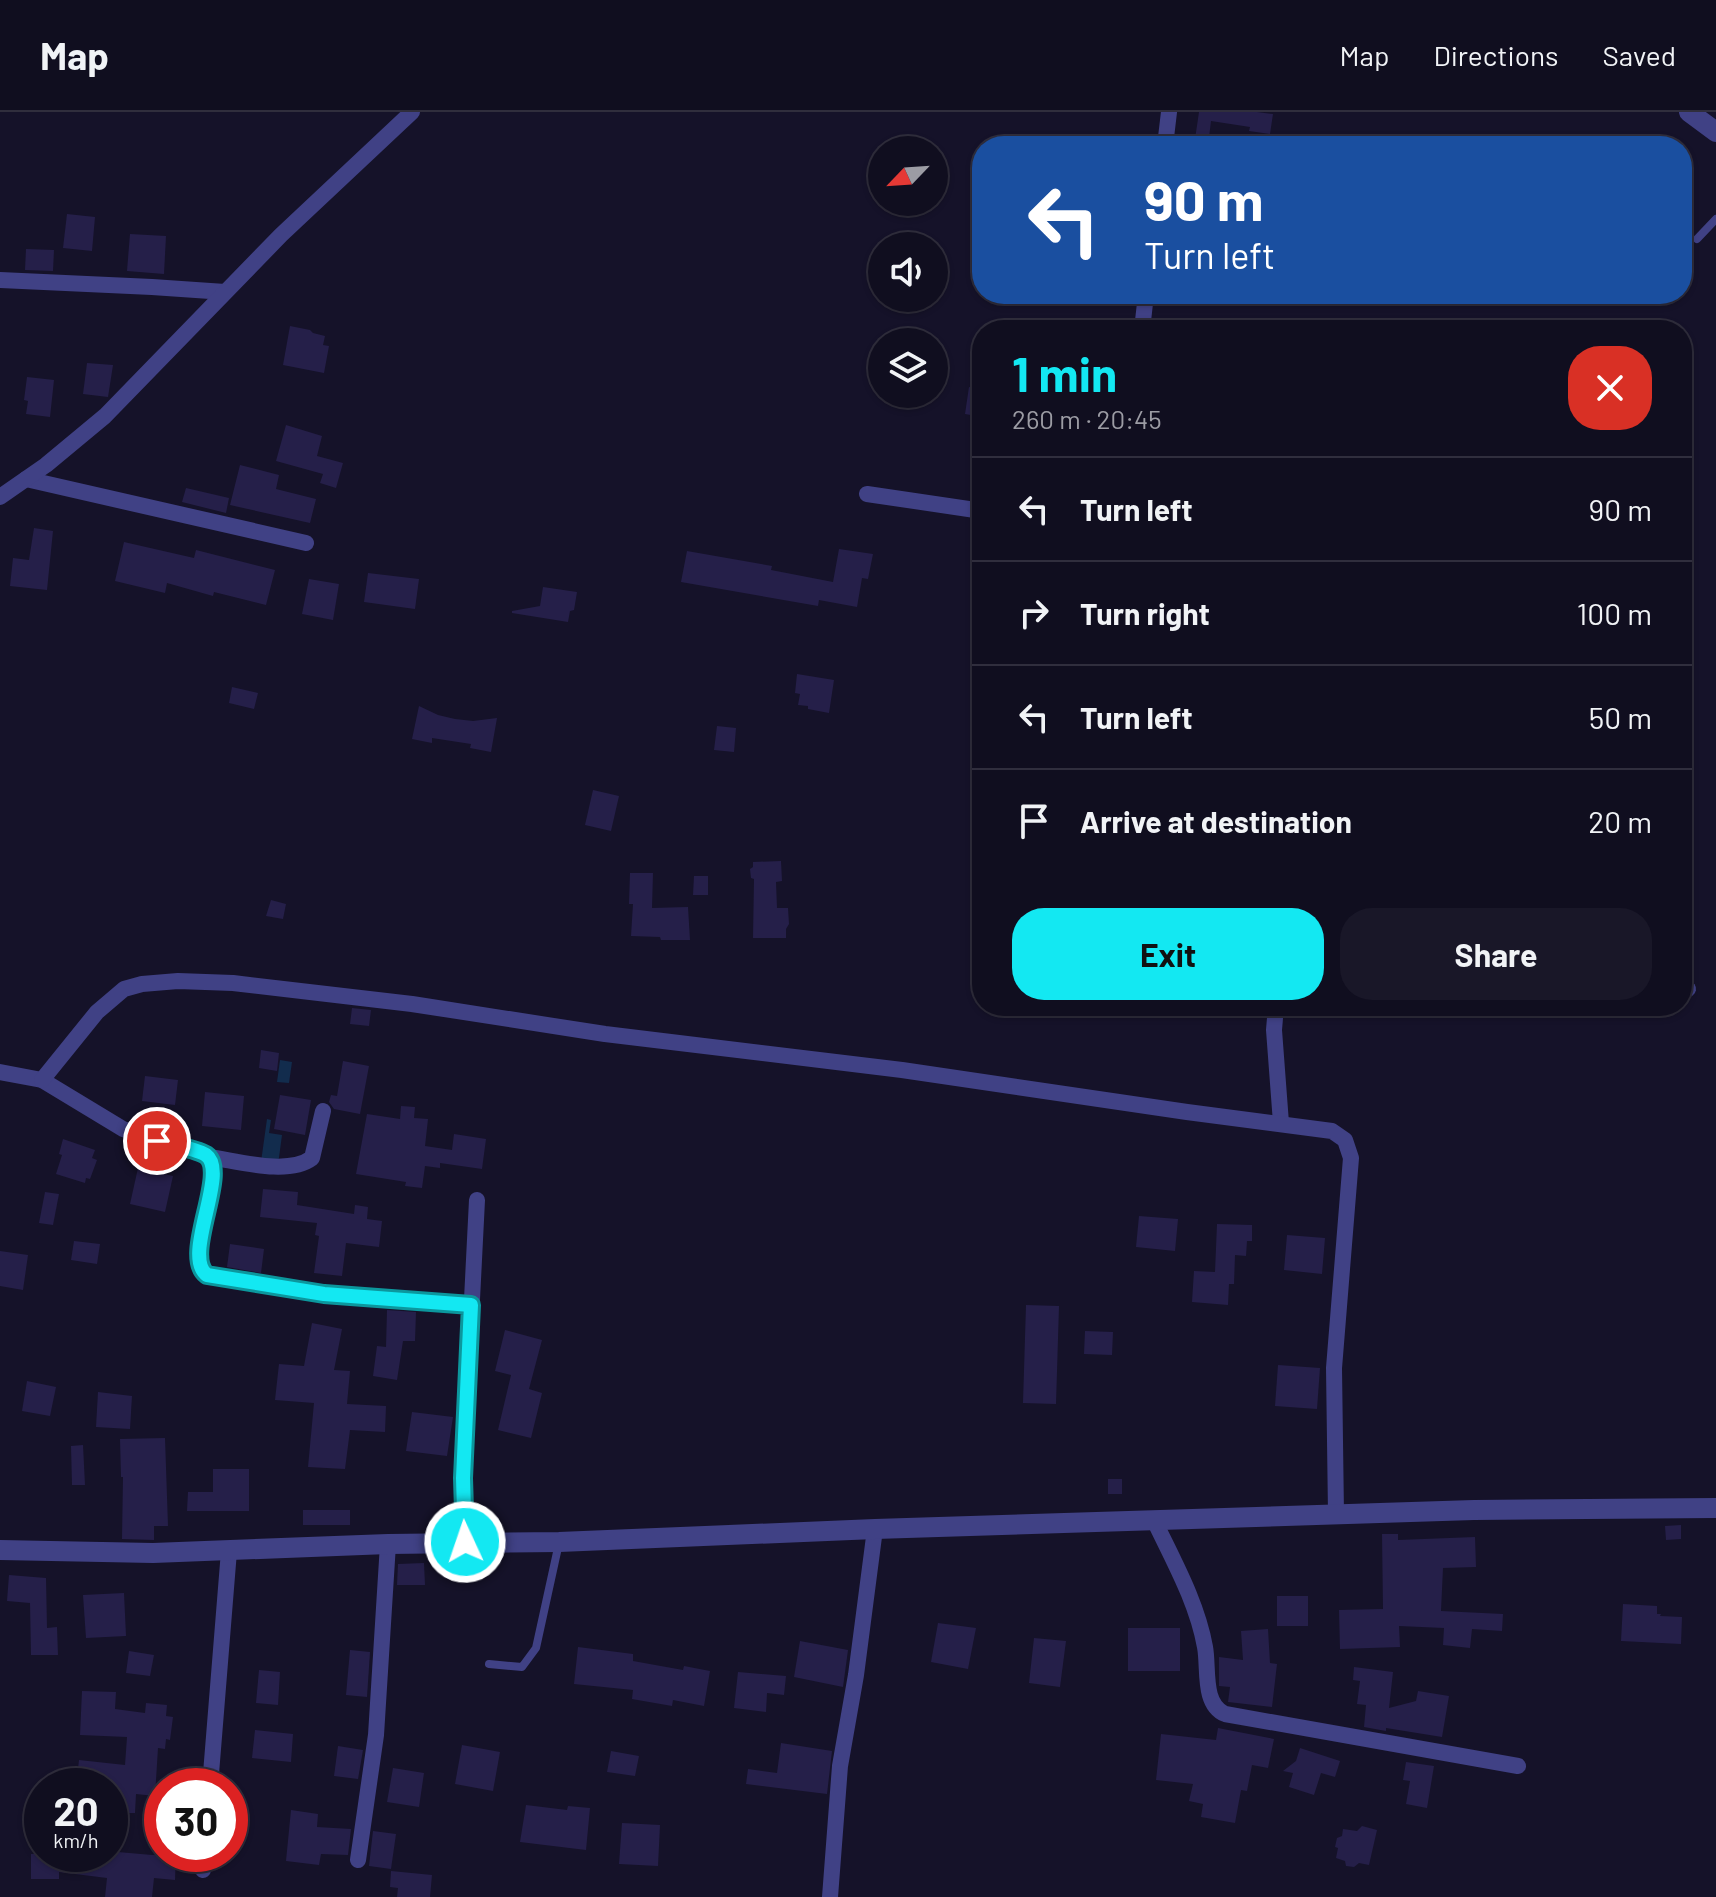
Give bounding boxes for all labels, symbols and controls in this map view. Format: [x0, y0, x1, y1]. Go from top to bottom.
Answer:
text: Map [40, 32, 109, 78]
text: Map [1340, 38, 1389, 72]
text: Directions [1433, 38, 1559, 72]
text: Saved [1603, 38, 1676, 72]
north arrow [868, 136, 948, 216]
map controls [868, 136, 948, 408]
text: 90 m [1144, 165, 1264, 232]
icon: left [1012, 168, 1116, 272]
button: sound [868, 232, 948, 312]
text: Turn left [1144, 233, 1275, 276]
button: layers [868, 328, 948, 408]
text: 1 min [1012, 344, 1117, 402]
button: close [1568, 346, 1652, 430]
text: 260 m · 20:45 [1012, 403, 1162, 434]
icon: left [1012, 487, 1056, 531]
text: Turn left [1080, 491, 1193, 527]
text: 90 m [1589, 491, 1652, 527]
icon: right [1012, 591, 1056, 635]
text: Turn right [1080, 595, 1210, 631]
text: 100 m [1577, 595, 1652, 631]
icon: left [1012, 695, 1056, 739]
text: Turn left [1080, 699, 1193, 735]
text: 50 m [1589, 699, 1652, 735]
icon: arrive [1012, 799, 1056, 843]
text: Arrive at destination [1080, 803, 1352, 839]
text: 20 m [1588, 803, 1652, 839]
button: Exit [1012, 908, 1324, 1000]
button: Share [1340, 908, 1652, 1000]
pin [123, 1107, 191, 1175]
icon: arrive [135, 1119, 179, 1163]
position arrow [423, 1500, 507, 1584]
speed limit sign: 30 [144, 1768, 248, 1872]
text: 20 [53, 1786, 99, 1834]
text: km/h [53, 1828, 99, 1852]

